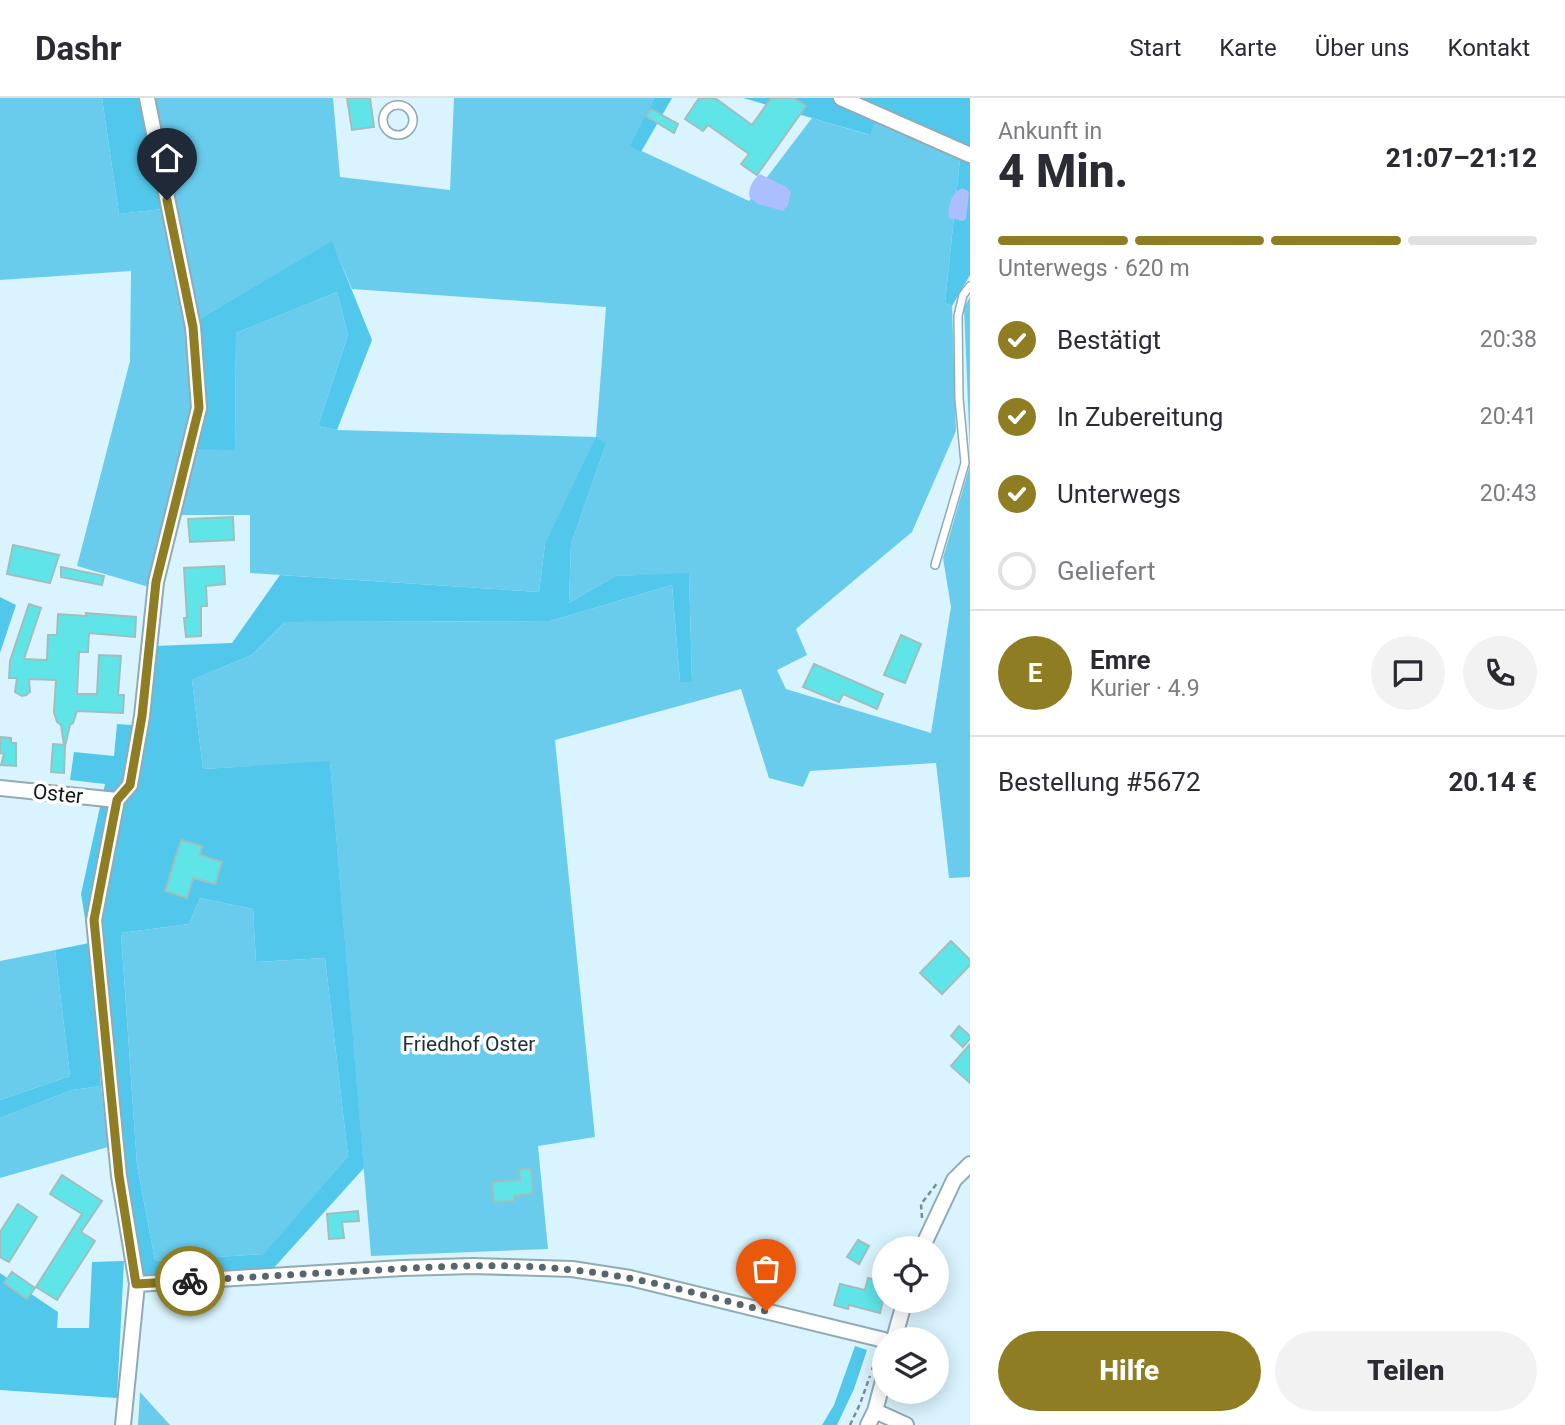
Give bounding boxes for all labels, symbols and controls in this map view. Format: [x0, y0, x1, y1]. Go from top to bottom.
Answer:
text: Dashr [35, 29, 122, 68]
text: Start [1130, 34, 1181, 62]
text: Karte [1219, 34, 1277, 62]
text: Über uns [1315, 34, 1409, 62]
text: Kontakt [1447, 34, 1530, 62]
text: Ankunft in [998, 118, 1102, 145]
pin [137, 128, 197, 200]
icon: home [148, 139, 186, 177]
text: 21:07–21:12 [1386, 143, 1537, 173]
text: 4 Min. [998, 144, 1128, 198]
text: Unterwegs · 620 m [998, 255, 1190, 282]
icon: check [998, 321, 1036, 359]
text: Bestätigt [1057, 325, 1161, 355]
text: 20:38 [1480, 326, 1537, 353]
icon: check [998, 398, 1036, 436]
text: In Zubereitung [1057, 402, 1223, 432]
text: 20:41 [1480, 403, 1537, 430]
icon: check [998, 475, 1036, 513]
text: Unterwegs [1057, 479, 1181, 509]
text: 20:43 [1480, 480, 1537, 507]
text: Geliefert [1057, 556, 1155, 586]
button: chat [1371, 636, 1445, 710]
button: phone [1463, 636, 1537, 710]
text: Emre [1090, 645, 1150, 675]
text: E [1028, 658, 1042, 688]
text: Kurier · 4.9 [1090, 675, 1200, 702]
text: Bestellung #5672 [998, 767, 1201, 797]
text: 20.14 € [1448, 767, 1537, 797]
street label: Oster [32, 779, 84, 809]
park label: Friedhof Oster [402, 1032, 536, 1056]
map controls [872, 1236, 949, 1404]
button: locate [872, 1236, 949, 1313]
pin [736, 1239, 796, 1311]
courier [155, 1246, 225, 1316]
icon: bag [747, 1250, 785, 1288]
icon: bike [171, 1262, 209, 1300]
button: layers [872, 1327, 949, 1404]
button: Hilfe [998, 1331, 1261, 1411]
button: Teilen [1275, 1331, 1537, 1411]

